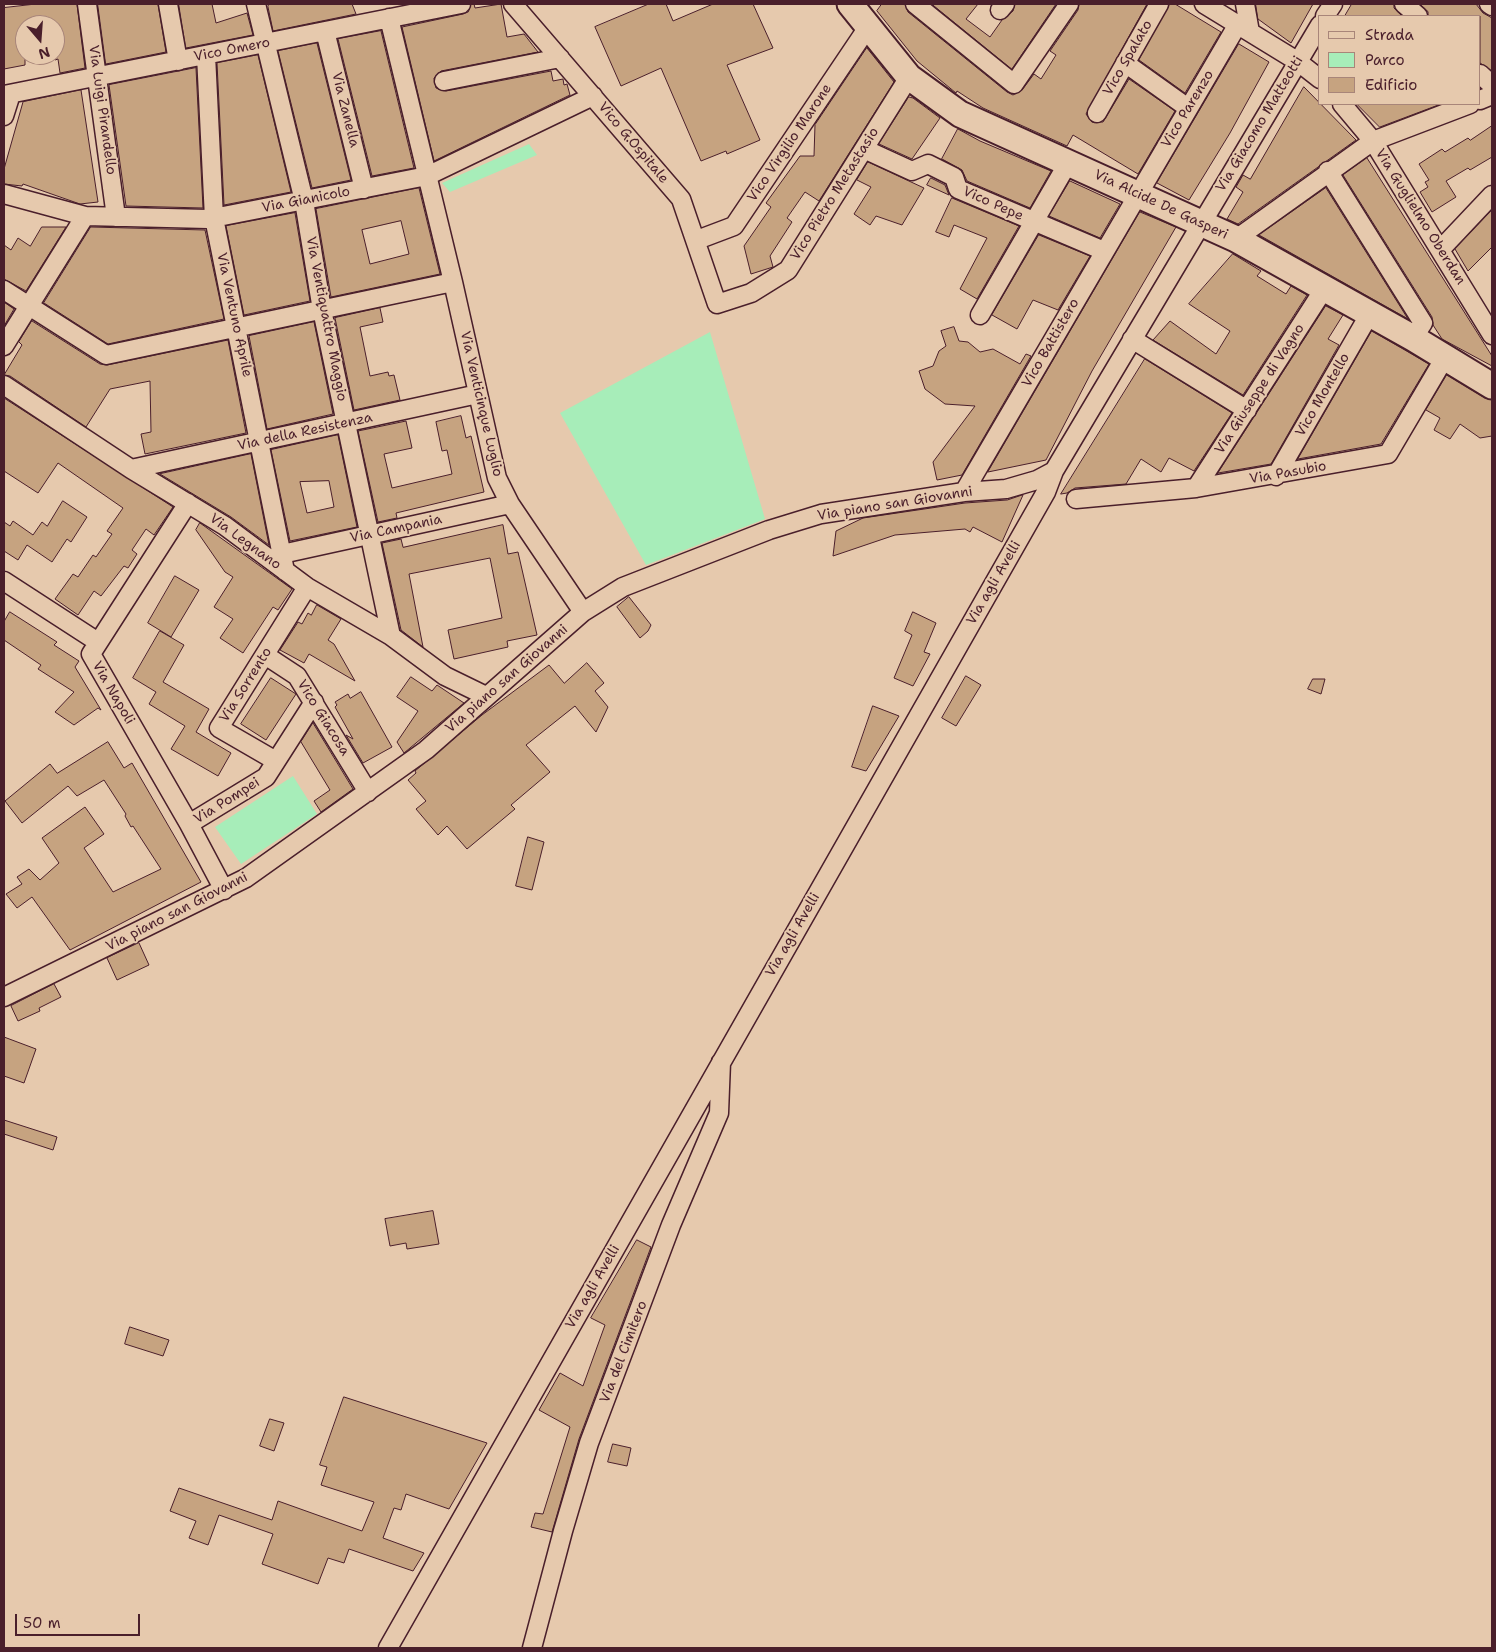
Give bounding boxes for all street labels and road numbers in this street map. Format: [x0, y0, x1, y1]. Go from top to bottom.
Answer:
street label: Vico Spalato [1100, 17, 1156, 99]
street label: Vico Omero [192, 34, 272, 66]
street label: Via Luigi Pirandello [85, 44, 119, 176]
street label: Via Giacomo Matteotti [1213, 53, 1307, 195]
street label: Vico Parenzo [1158, 67, 1218, 151]
street label: Via Zanella [328, 71, 362, 149]
street label: Vico Virgilio Marone [744, 81, 836, 205]
street label: Vico G.Ospitale [594, 99, 672, 187]
street label: Vico Pietro Metastasio [787, 125, 883, 263]
street label: Via Guglielmo Oberdan [1371, 146, 1469, 288]
street label: Via Alcide De Gasperi [1091, 166, 1231, 244]
street label: Via Gianicolo [260, 183, 352, 217]
street label: Vico Pepe [960, 183, 1026, 225]
street label: Via Ventiquattro Maggio [302, 235, 350, 403]
street label: Via Ventuno Aprile [213, 251, 255, 379]
street label: Vico Battistero [1019, 296, 1083, 390]
street label: Via Giuseppe di Vagno [1212, 321, 1308, 457]
street label: Via Venticinque Luglio [456, 330, 506, 478]
street label: Vico Montello [1292, 350, 1354, 440]
street label: Via della Resistenza [236, 409, 374, 455]
street label: Via Pasubio [1248, 458, 1328, 488]
street label: Via piano san Giovanni [816, 483, 974, 525]
street label: Via Legnano [206, 510, 284, 574]
street label: Via Campania [349, 511, 443, 547]
street label: Via agli Avelli [963, 538, 1025, 628]
street label: Via piano san Giovanni [442, 621, 572, 737]
street label: Via Sorrento [216, 645, 276, 725]
street label: Via Napoli [88, 658, 138, 728]
street label: Vico Giacosa [293, 677, 353, 759]
street label: Via Pompei [191, 774, 263, 828]
street label: Via piano san Giovanni [103, 869, 251, 955]
street label: Via agli Avelli [762, 890, 824, 980]
street label: Via agli Avelli [562, 1242, 624, 1332]
street label: Via del Cimitero [597, 1299, 651, 1405]

